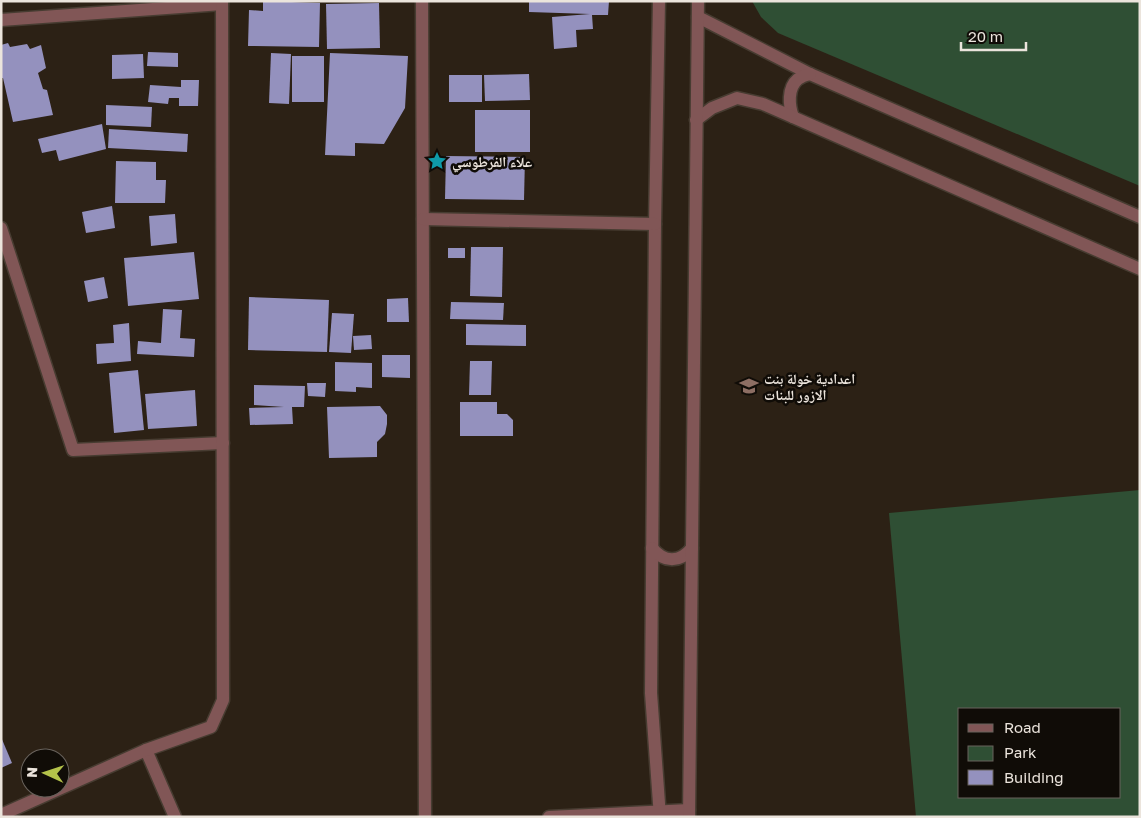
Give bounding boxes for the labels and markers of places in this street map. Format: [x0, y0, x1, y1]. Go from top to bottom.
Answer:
place icon: علاء الفرطوسي [426, 150, 448, 172]
place label: علاء الفرطوسي [452, 153, 532, 173]
place label: اعدادية خولة بنت الازور للبنات [764, 370, 855, 403]
school or university icon: اعدادية خولة بنت الازور للبنات [738, 375, 760, 397]

